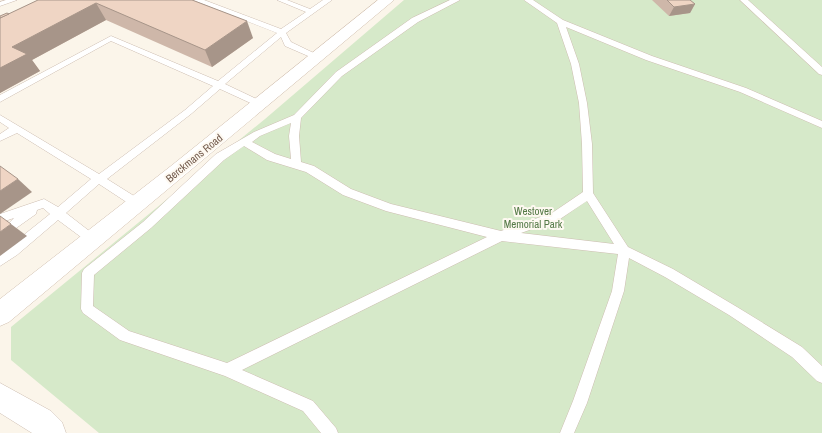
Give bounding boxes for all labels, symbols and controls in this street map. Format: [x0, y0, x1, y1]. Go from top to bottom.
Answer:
street label: Berckmans Road [163, 131, 225, 185]
park label: Westover Memorial Park [504, 204, 563, 231]

